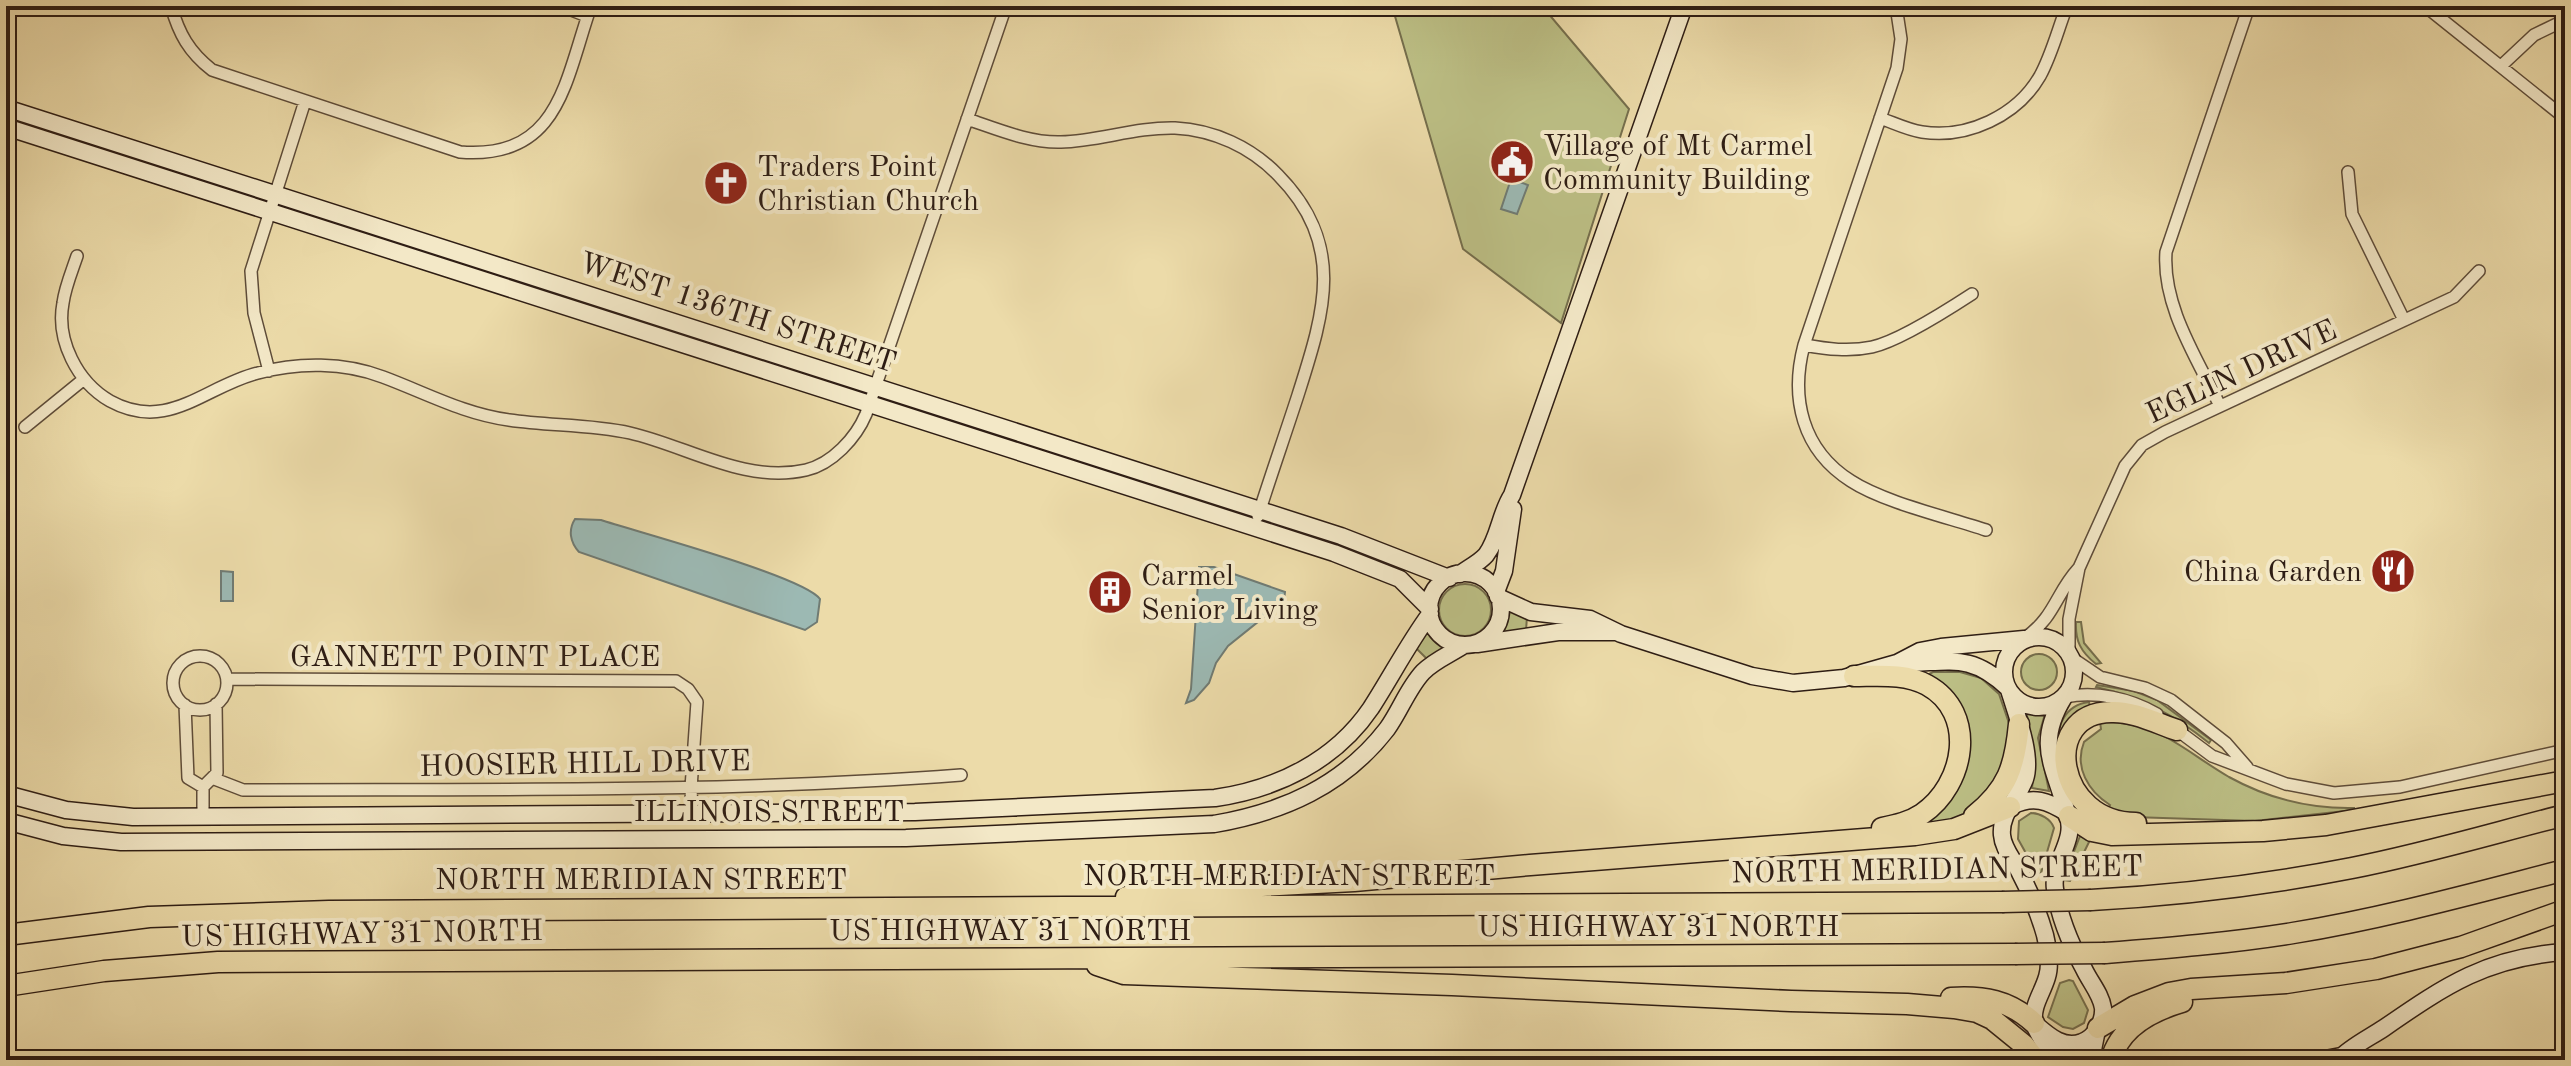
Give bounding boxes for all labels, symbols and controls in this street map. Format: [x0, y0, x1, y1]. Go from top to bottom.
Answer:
place label: Village of Mt Carmel Community Building [1543, 132, 1813, 196]
public building icon: Village of Mt Carmel Community Building [1488, 138, 1536, 186]
place label: Traders Point Christian Church [757, 153, 979, 217]
church icon: Traders Point Christian Church [702, 159, 750, 207]
street label: WEST 136TH STREET [575, 248, 899, 379]
street label: EGLIN DRIVE [2142, 316, 2342, 430]
restaurant icon: China Garden [2369, 547, 2417, 595]
place label: China Garden [2184, 558, 2362, 588]
place label: Carmel Senior Living [1141, 562, 1318, 626]
building icon: Carmel Senior Living [1086, 568, 1134, 616]
street label: GANNETT POINT PLACE [290, 643, 660, 673]
street label: HOOSIER HILL DRIVE [419, 747, 751, 783]
street label: ILLINOIS STREET [633, 798, 905, 828]
street label: NORTH MERIDIAN STREET [1731, 852, 2143, 890]
street label: NORTH MERIDIAN STREET [1083, 862, 1495, 892]
street label: NORTH MERIDIAN STREET [435, 866, 847, 896]
street label: US HIGHWAY 31 NORTH [1477, 913, 1839, 943]
street label: US HIGHWAY 31 NORTH [181, 917, 543, 953]
street label: US HIGHWAY 31 NORTH [829, 917, 1191, 947]

